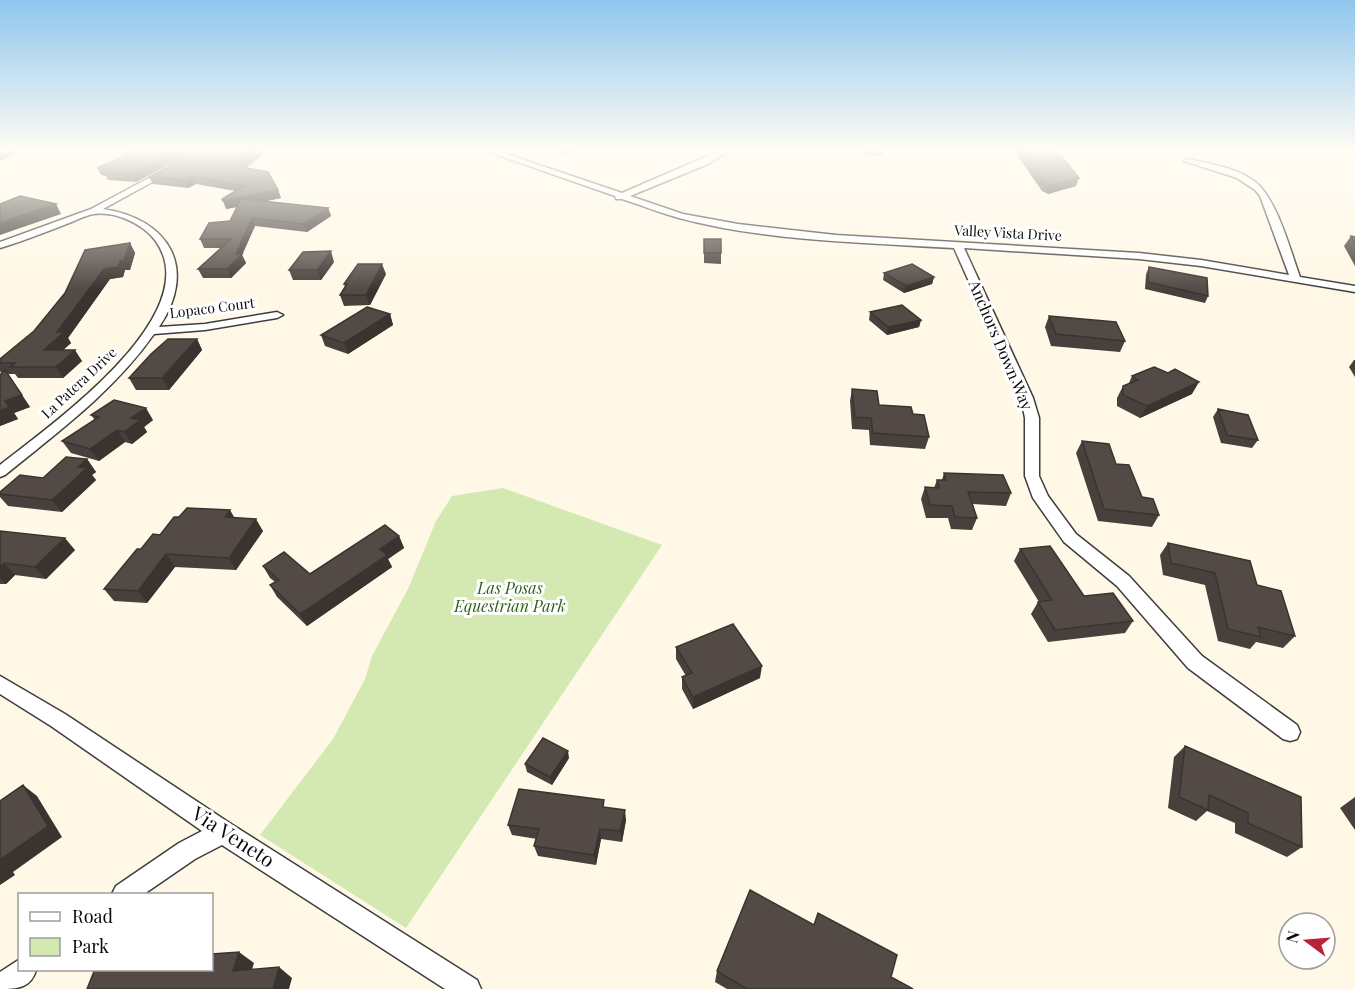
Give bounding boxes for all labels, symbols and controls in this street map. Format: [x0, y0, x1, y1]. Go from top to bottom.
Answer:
street label: Valley Vista Drive [953, 220, 1062, 245]
street label: Anchors Down Way [964, 276, 1038, 413]
street label: Lopaco Court [168, 293, 257, 322]
street label: La Patera Drive [37, 343, 120, 422]
park label: Las Posas Equestrian Park [453, 577, 566, 616]
street label: Via Veneto [186, 798, 280, 873]
legend [18, 893, 213, 971]
text: Road [72, 904, 113, 928]
north arrow [1277, 911, 1337, 971]
text: N [1280, 928, 1304, 945]
text: Park [72, 934, 109, 958]

